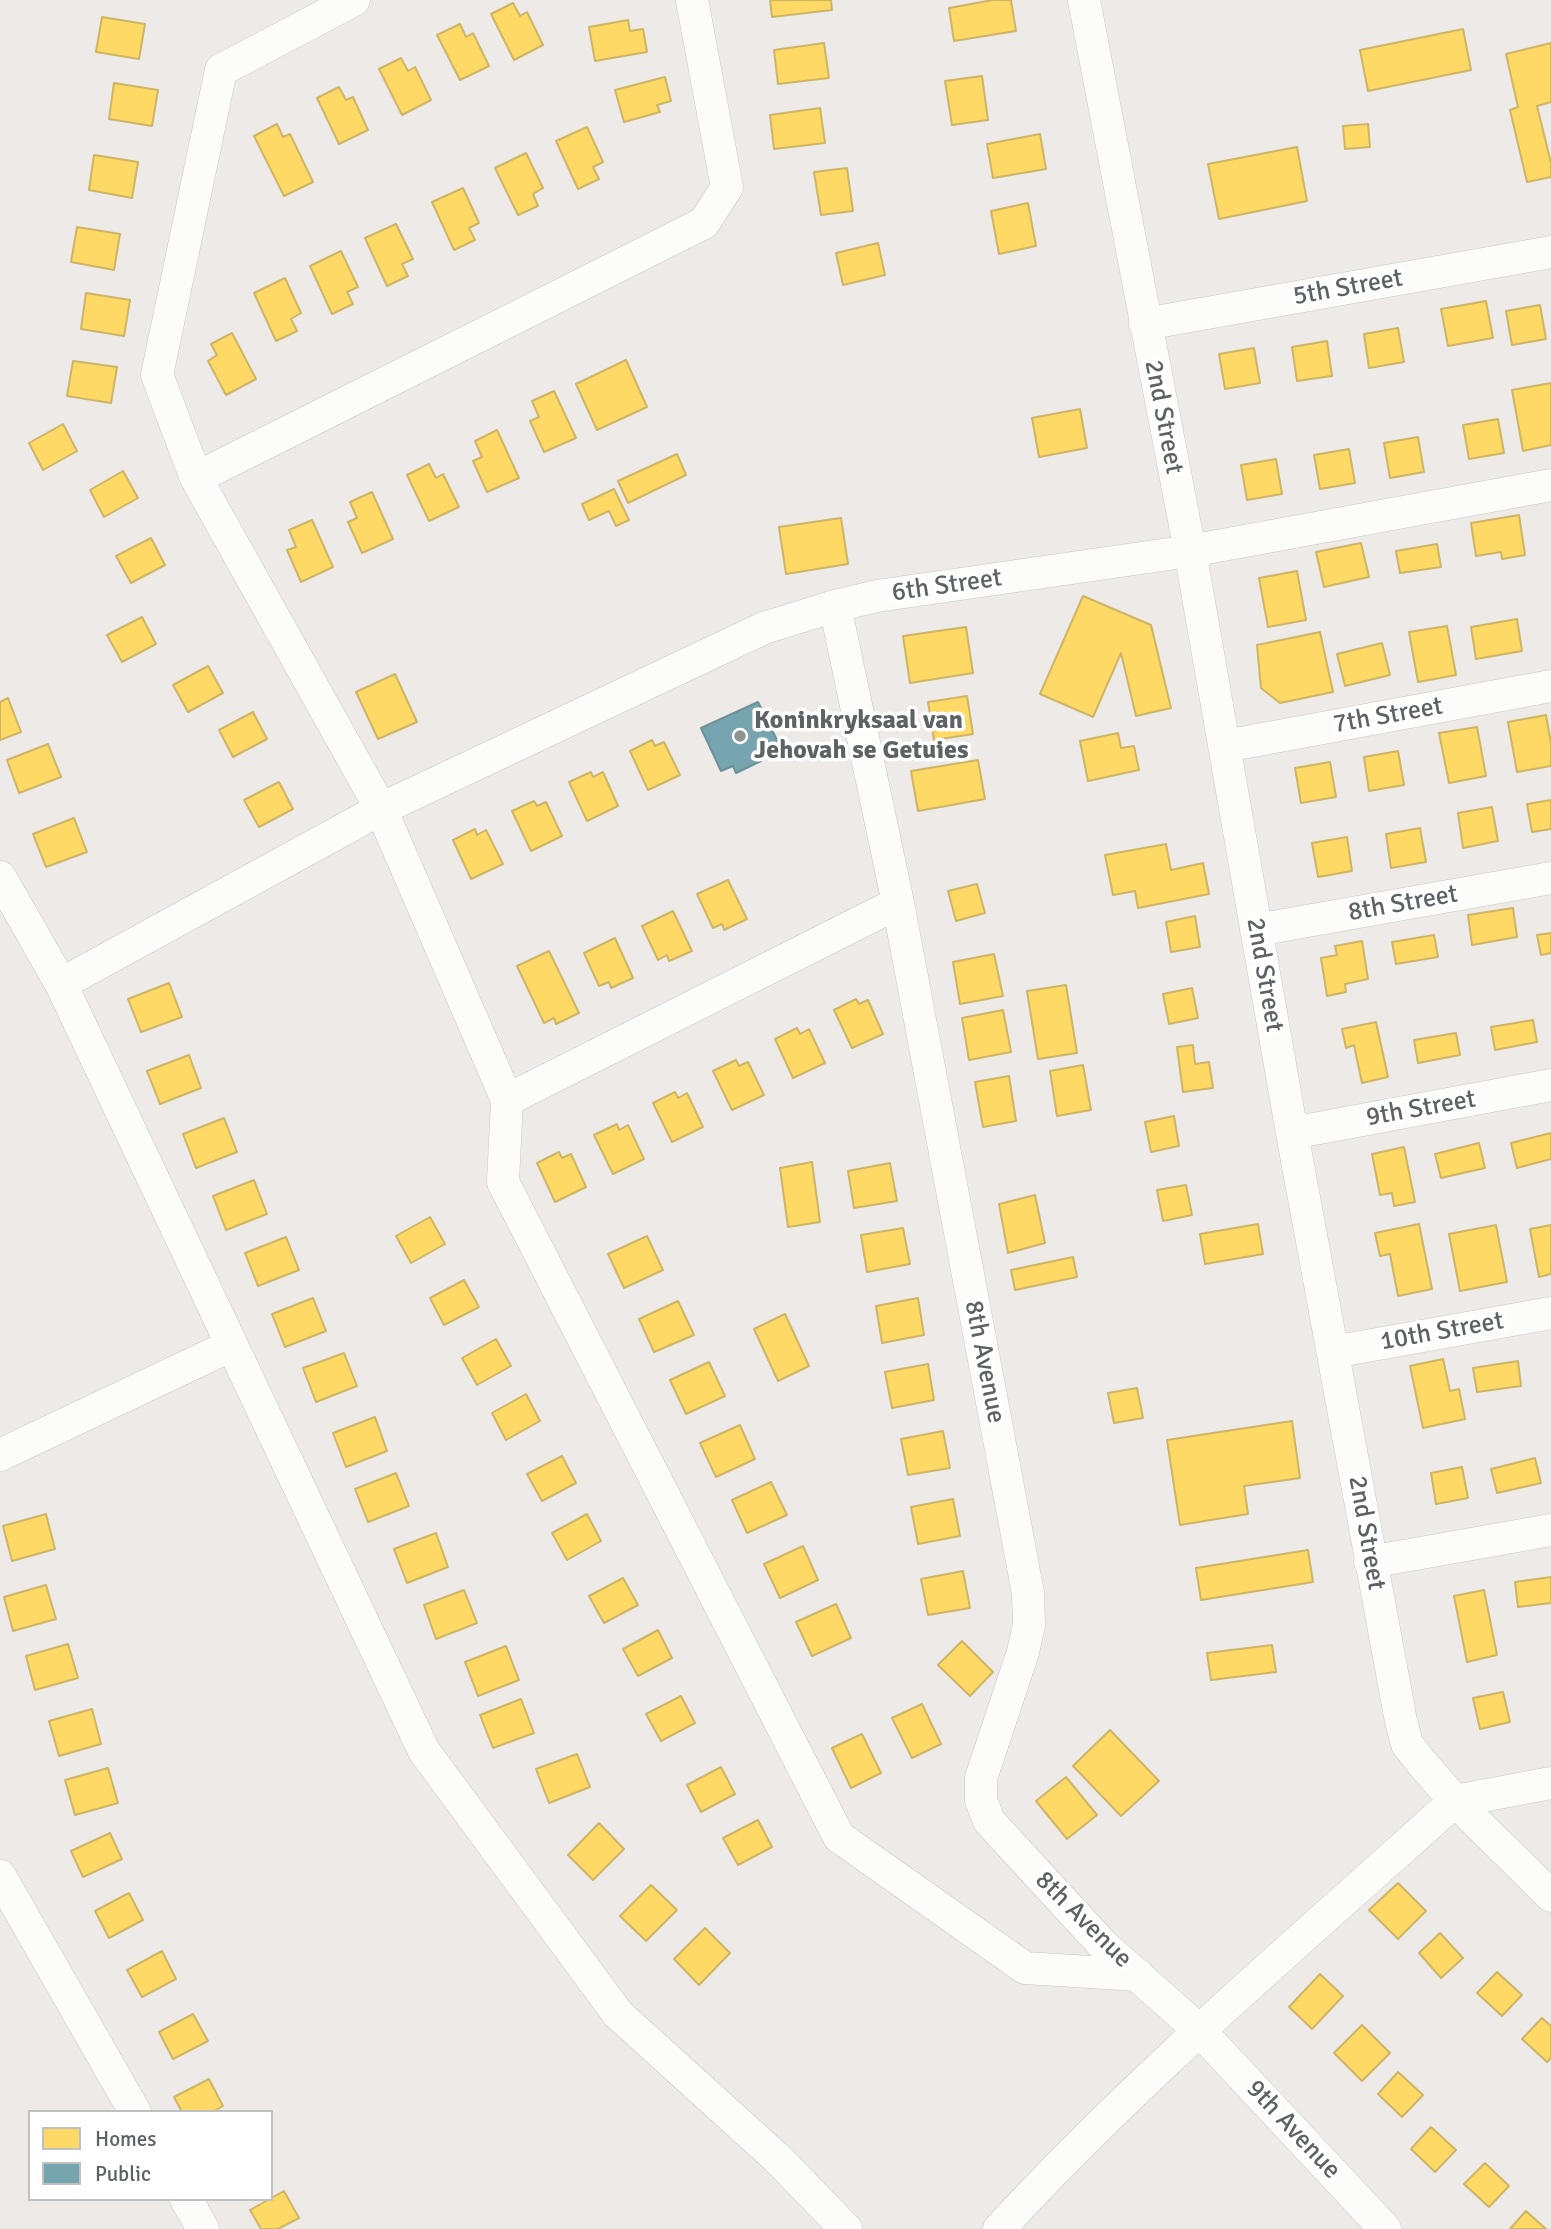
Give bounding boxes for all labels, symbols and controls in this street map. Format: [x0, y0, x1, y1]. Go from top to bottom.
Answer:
street label: 5th Street [1291, 263, 1405, 313]
street label: 2nd Street [1137, 357, 1189, 477]
street label: 6th Street [890, 563, 1004, 609]
street label: 7th Street [1331, 691, 1445, 741]
place label: Koninkryksaal van Jehovah se Getuies [754, 705, 968, 766]
marker: Koninkryksaal van Jehovah se Getuies [732, 728, 748, 744]
street label: 8th Street [1346, 879, 1460, 929]
street label: 2nd Street [1239, 915, 1289, 1035]
street label: 9th Street [1364, 1084, 1478, 1134]
street label: 8th Avenue [957, 1298, 1011, 1426]
street label: 10th Street [1378, 1306, 1506, 1358]
street label: 2nd Street [1341, 1473, 1391, 1593]
street label: 8th Avenue [1028, 1865, 1138, 1975]
street label: 9th Avenue [1239, 2074, 1347, 2186]
legend [28, 2110, 273, 2201]
text: Homes [95, 2126, 157, 2152]
text: Public [95, 2161, 151, 2187]

